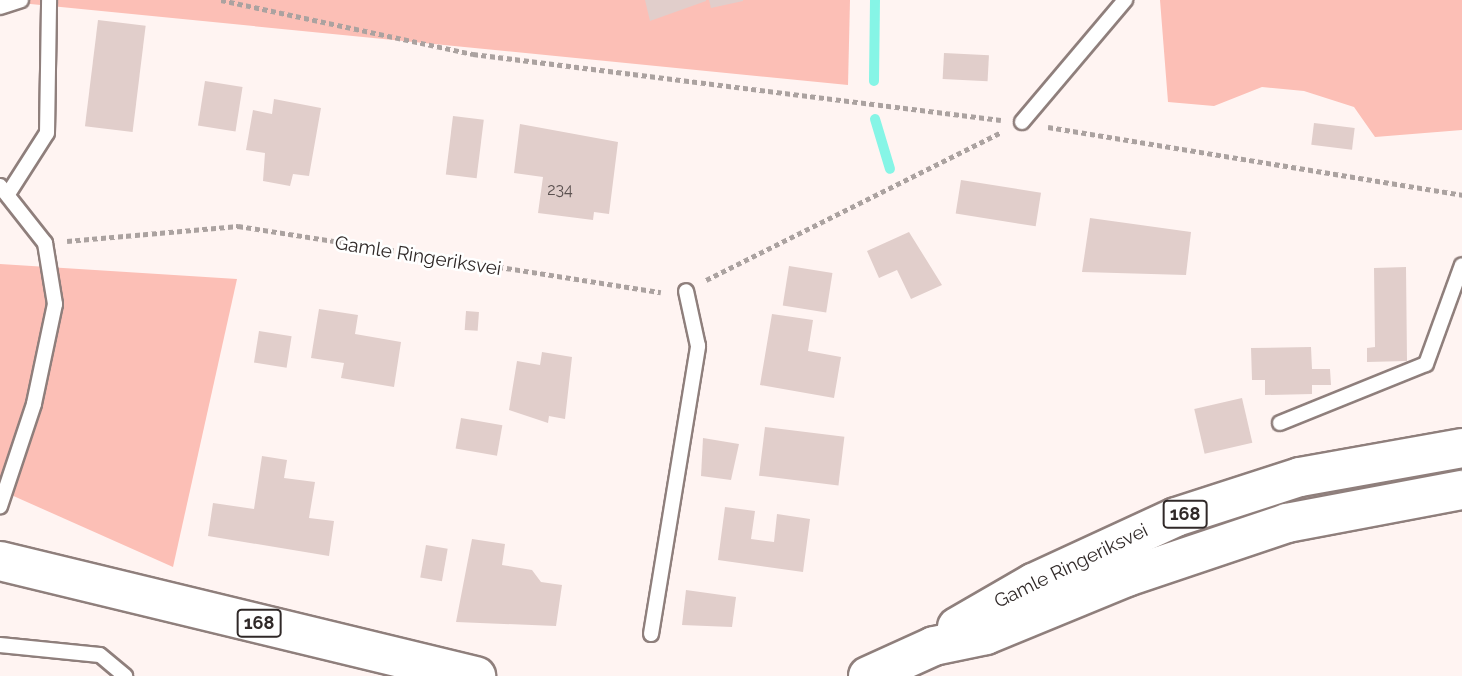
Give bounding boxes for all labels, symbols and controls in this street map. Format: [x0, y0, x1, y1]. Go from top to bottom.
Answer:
house number: 234 [547, 180, 573, 200]
street label: Gamle Ringeriksvei [333, 232, 503, 280]
road number: 168 [1162, 500, 1208, 528]
street label: Gamle Ringeriksvei [991, 519, 1151, 613]
road number: 168 [236, 608, 282, 638]

